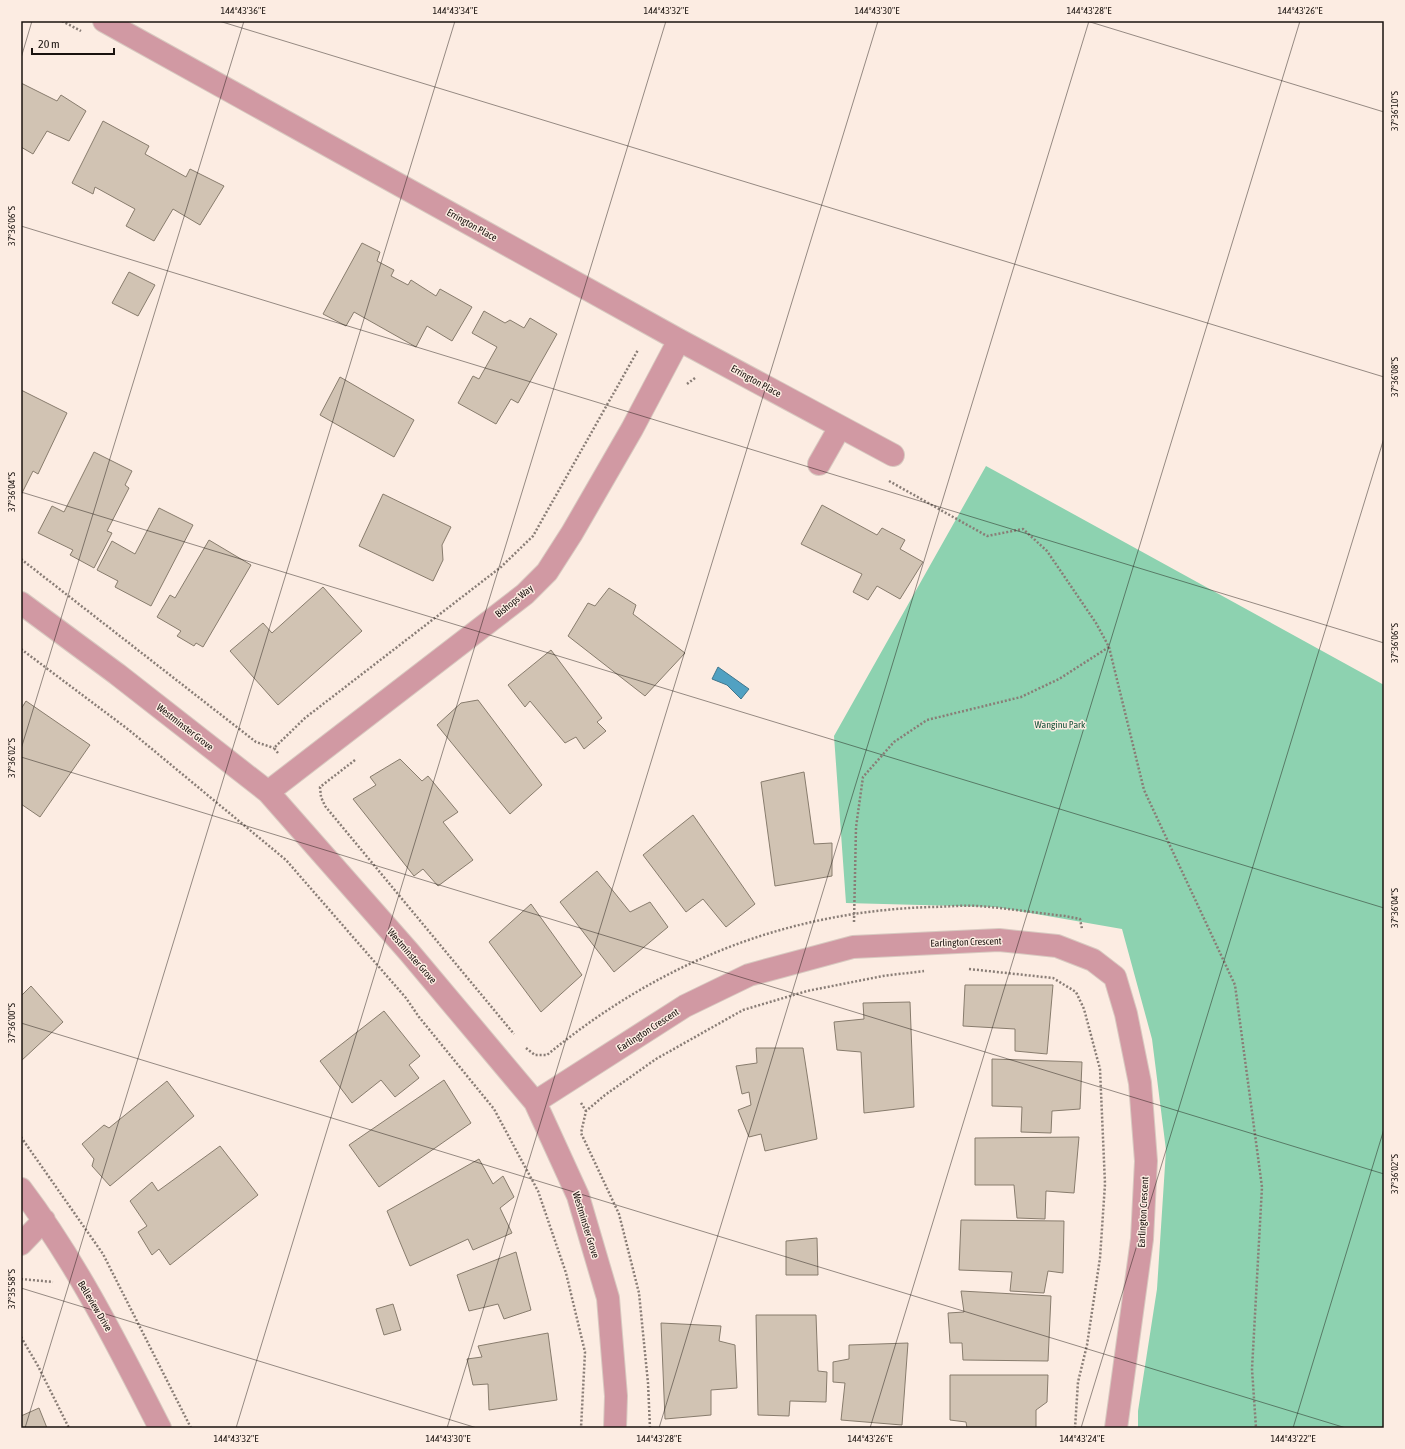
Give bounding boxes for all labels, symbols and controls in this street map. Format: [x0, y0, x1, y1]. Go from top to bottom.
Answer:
text: 144°43'36"E [221, 5, 266, 16]
text: 144°43'34"E [433, 5, 478, 16]
text: 144°43'32"E [644, 5, 689, 16]
text: 144°43'30"E [855, 5, 900, 16]
text: 144°43'28"E [1067, 5, 1112, 16]
text: 144°43'26"E [1278, 5, 1323, 16]
scale bar [32, 30, 114, 56]
text: 20 m [38, 37, 60, 51]
text: 37°36'10"S [1389, 91, 1400, 131]
text: 37°36'06"S [6, 206, 17, 246]
street label: Errington Place [445, 207, 499, 244]
text: 37°36'08"S [1389, 357, 1400, 397]
street label: Errington Place [729, 363, 783, 400]
text: 37°36'04"S [6, 472, 17, 512]
street label: Bishops Way [493, 582, 535, 620]
text: 37°36'06"S [1389, 623, 1400, 663]
street label: Westminster Grove [154, 701, 216, 753]
park label: Wanginu Park [1035, 719, 1086, 730]
text: 37°36'02"S [6, 738, 17, 778]
text: 37°36'04"S [1389, 888, 1400, 928]
street label: Westminster Grove [385, 926, 439, 986]
street label: Earlington Crescent [930, 935, 1002, 949]
text: 37°36'00"S [6, 1003, 17, 1043]
street label: Earlington Crescent [615, 1006, 681, 1054]
text: 37°36'02"S [1389, 1154, 1400, 1194]
street label: Earlington Crescent [1136, 1176, 1150, 1248]
street label: Westminster Grove [571, 1190, 601, 1260]
text: 37°35'58"S [6, 1269, 17, 1309]
street label: Belleview Drive [76, 1279, 115, 1333]
text: 144°43'32"E [214, 1433, 259, 1444]
text: 144°43'30"E [426, 1433, 471, 1444]
text: 144°43'28"E [637, 1433, 682, 1444]
text: 144°43'26"E [848, 1433, 893, 1444]
text: 144°43'24"E [1060, 1433, 1105, 1444]
text: 144°43'22"E [1271, 1433, 1316, 1444]

